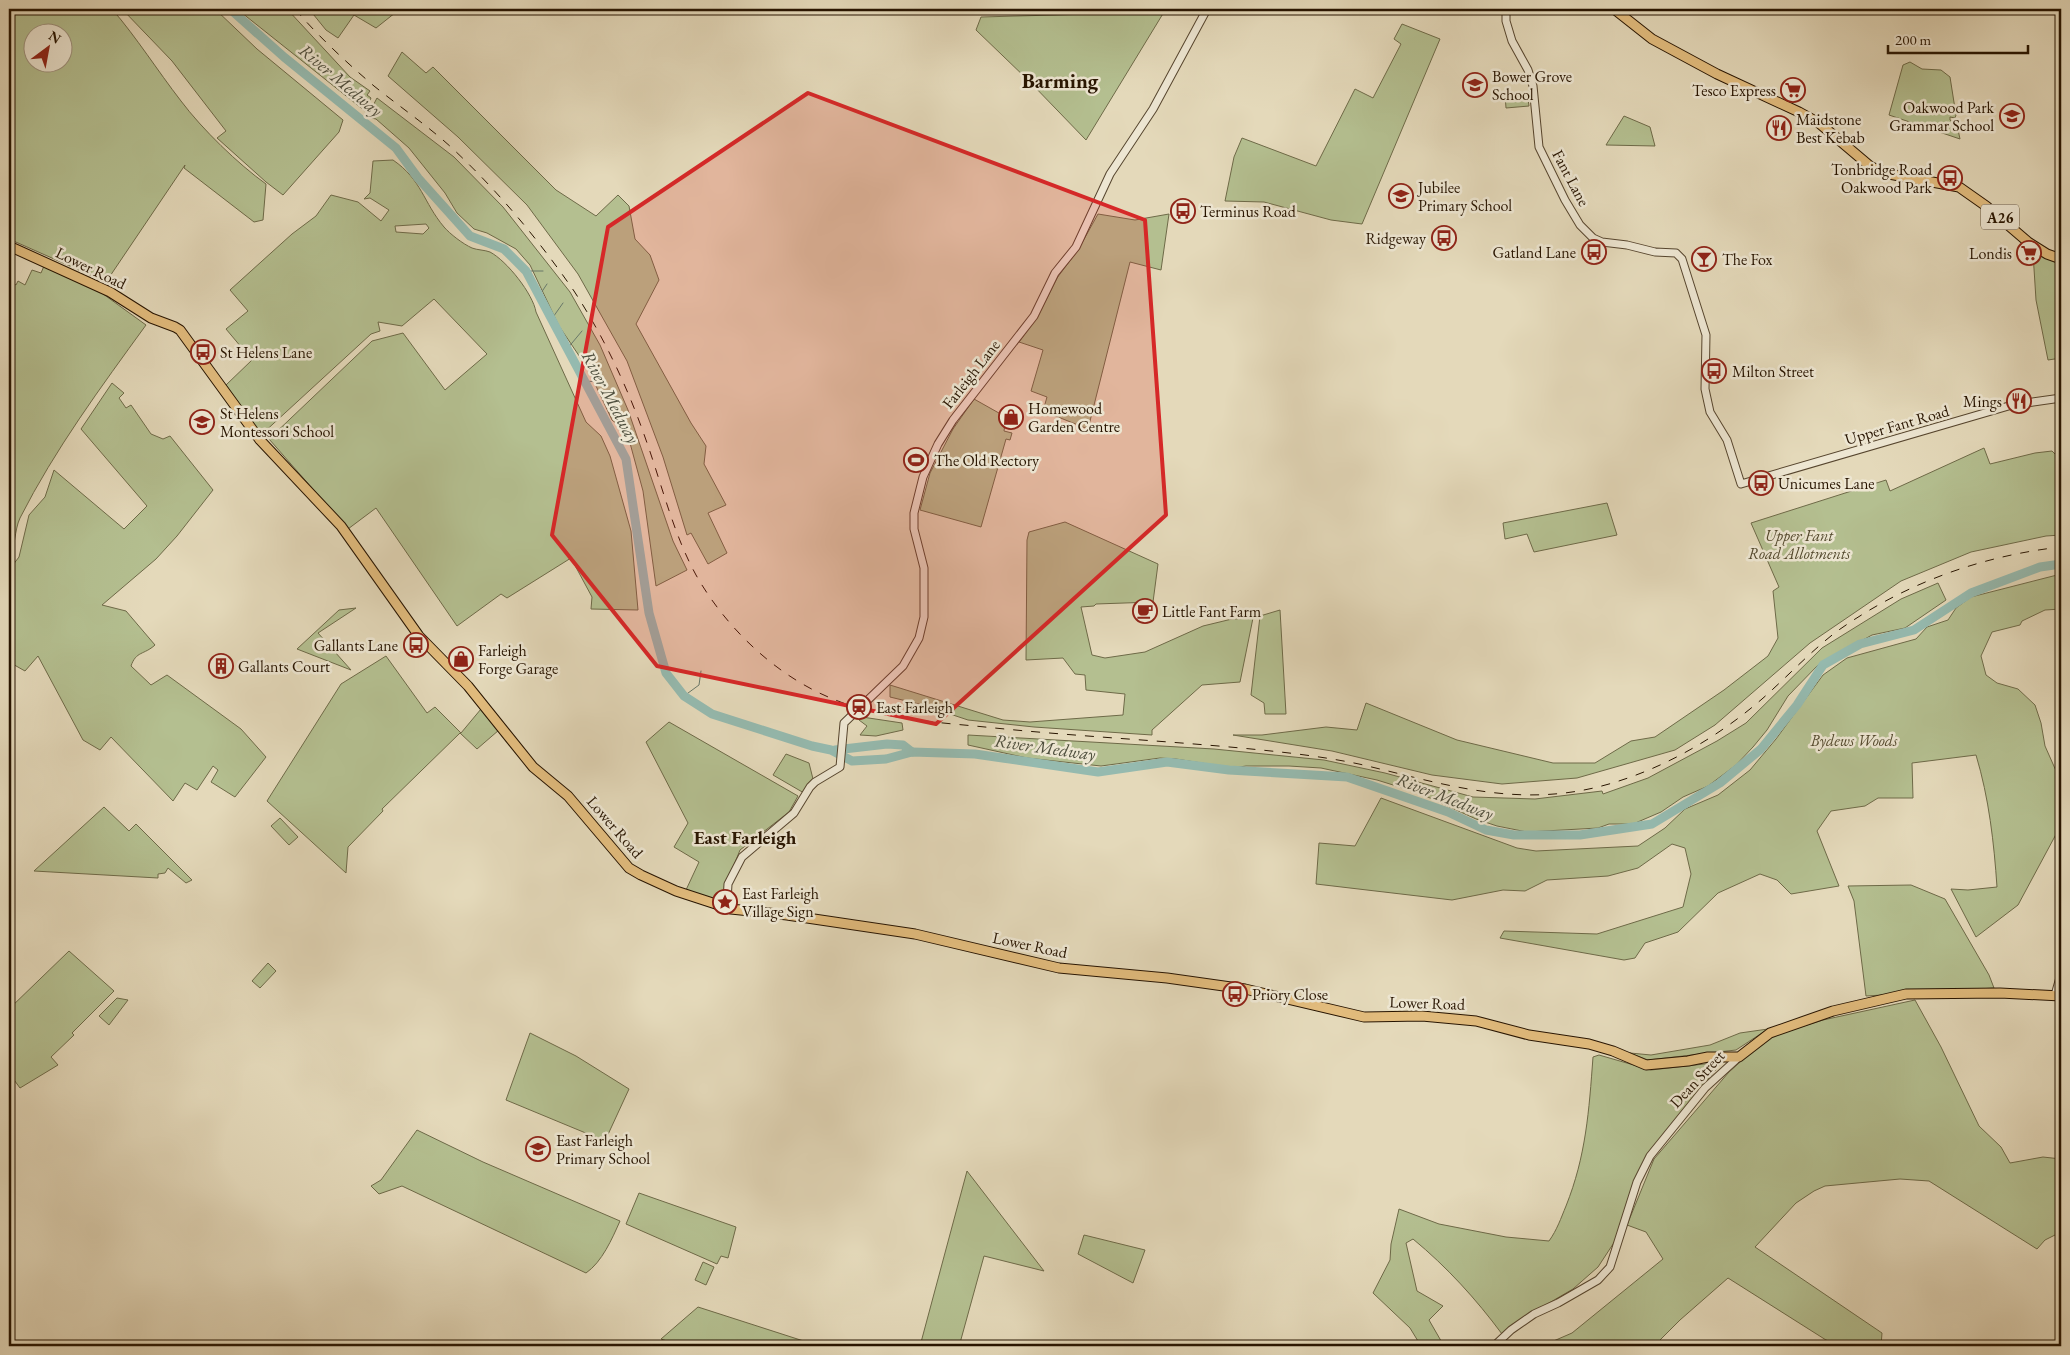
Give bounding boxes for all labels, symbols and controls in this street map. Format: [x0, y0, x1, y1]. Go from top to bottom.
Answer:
north arrow [22, 22, 72, 72]
scale bar [1888, 22, 2028, 54]
text: N [45, 26, 65, 48]
text: 200 m [1895, 30, 1932, 49]
water label: River Medway [294, 38, 388, 123]
place label: Bower Grove School [1492, 66, 1572, 105]
district label: Barming [1022, 67, 1099, 94]
school or university icon: Bower Grove School [1462, 72, 1488, 98]
supermarket icon: Tesco Express [1780, 77, 1806, 103]
place label: Tesco Express [1692, 80, 1776, 101]
place label: Oakwood Park Grammar School [1889, 97, 1994, 136]
school or university icon: Oakwood Park Grammar School [1999, 103, 2025, 129]
place label: Maidstone Best Kebab [1796, 109, 1865, 148]
restaurant icon: Maidstone Best Kebab [1766, 115, 1792, 141]
street label: Fant Lane [1547, 146, 1595, 210]
place label: Tonbridge Road Oakwood Park [1831, 159, 1933, 198]
bus stop icon: Tonbridge Road Oakwood Park [1937, 165, 1963, 191]
place label: Jubilee Primary School [1416, 177, 1512, 216]
school or university icon: Jubilee Primary School [1388, 183, 1414, 209]
bus stop icon: Terminus Road [1170, 198, 1196, 224]
place label: Terminus Road [1200, 201, 1297, 222]
road number: A26 [1981, 204, 2019, 230]
bus stop icon: Ridgeway [1431, 225, 1457, 251]
place label: Ridgeway [1365, 228, 1427, 249]
bus stop icon: Gatland Lane [1581, 239, 1607, 265]
supermarket icon: Londis [2016, 240, 2042, 266]
street label: Lower Road [52, 242, 131, 294]
place label: Gatland Lane [1493, 242, 1576, 263]
place label: Londis [1969, 243, 2012, 264]
bar icon: The Fox [1691, 246, 1717, 272]
place label: The Fox [1722, 249, 1772, 270]
street label: Farleigh Lane [937, 335, 1005, 413]
bus stop icon: St Helens Lane [190, 339, 216, 365]
place label: St Helens Lane [220, 342, 312, 363]
water label: River Medway [576, 347, 645, 448]
bus stop icon: Milton Street [1701, 358, 1727, 384]
place label: Milton Street [1732, 361, 1814, 382]
restaurant icon: Mings [2006, 388, 2032, 414]
place label: Mings [1963, 391, 2002, 412]
place label: Homewood Garden Centre [1028, 398, 1120, 437]
street label: Upper Fant Road [1842, 400, 1952, 450]
place label: St Helens Montessori School [220, 403, 334, 442]
shop icon: Homewood Garden Centre [998, 404, 1024, 430]
school or university icon: St Helens Montessori School [189, 409, 215, 435]
sports icon: The Old Rectory [903, 447, 929, 473]
place label: The Old Rectory [934, 450, 1040, 471]
bus stop icon: Unicumes Lane [1748, 470, 1774, 496]
place label: Unicumes Lane [1778, 473, 1875, 494]
park label: Upper Fant Road Allotments [1748, 525, 1851, 564]
cafe icon: Little Fant Farm [1132, 598, 1158, 624]
place label: Little Fant Farm [1162, 601, 1262, 622]
bus stop icon: Gallants Lane [403, 632, 429, 658]
place label: Gallants Lane [314, 635, 398, 656]
place label: Farleigh Forge Garage [478, 640, 558, 679]
shop icon: Farleigh Forge Garage [448, 646, 474, 672]
building icon: Gallants Court [208, 653, 234, 679]
place label: Gallants Court [238, 656, 330, 677]
station icon: East Farleigh [846, 694, 872, 720]
place label: East Farleigh [876, 697, 953, 718]
water label: River Medway [993, 729, 1098, 767]
park label: Bydews Woods [1809, 730, 1898, 751]
water label: River Medway [1393, 767, 1497, 826]
street label: Lower Road [582, 791, 648, 863]
district label: East Farleigh [694, 825, 797, 850]
place label: East Farleigh Village Sign [742, 883, 819, 922]
place icon: East Farleigh Village Sign [712, 889, 738, 915]
street label: Lower Road [991, 927, 1070, 963]
bus stop icon: Priory Close [1222, 981, 1248, 1007]
place label: Priory Close [1252, 984, 1328, 1005]
street label: Lower Road [1389, 991, 1466, 1015]
street label: Dean Street [1665, 1046, 1729, 1112]
place label: East Farleigh Primary School [556, 1130, 650, 1169]
school or university icon: East Farleigh Primary School [525, 1136, 551, 1162]

